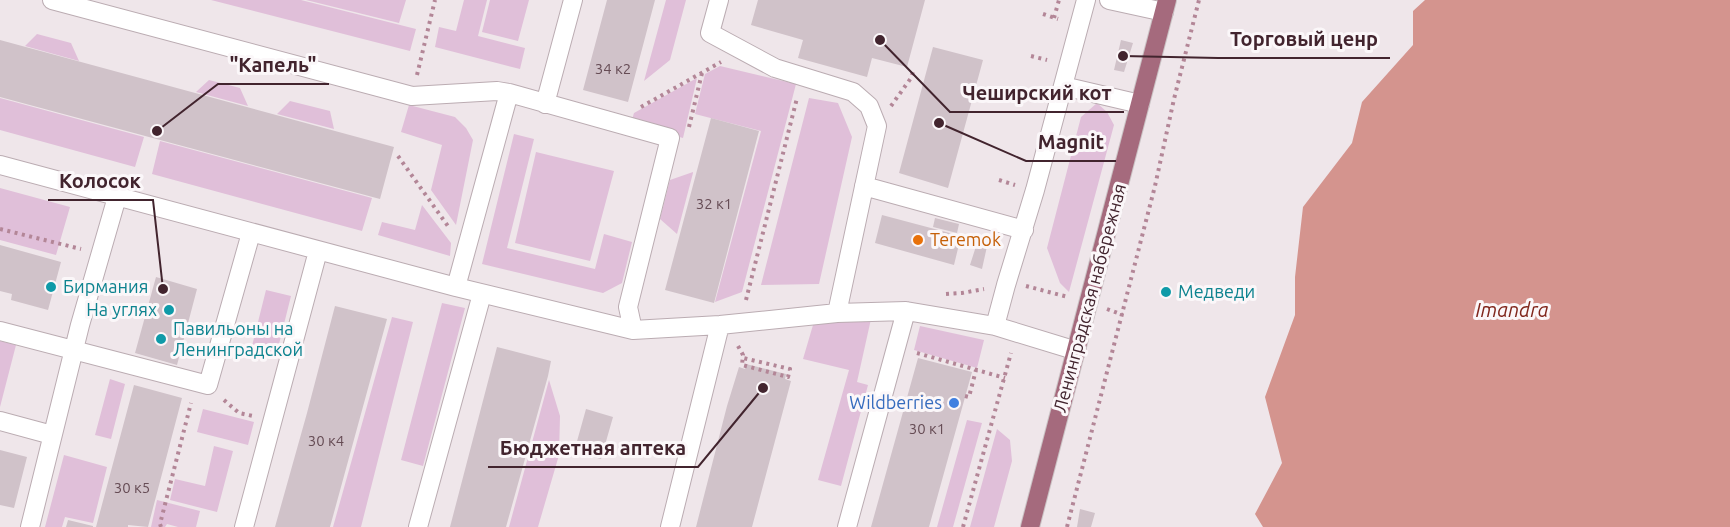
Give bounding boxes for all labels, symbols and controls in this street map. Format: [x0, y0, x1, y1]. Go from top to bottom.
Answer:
callout: Торговый ценр [1218, 20, 1390, 58]
text: Торговый ценр [1230, 27, 1378, 50]
callout: "Капель" [218, 46, 329, 84]
text: "Капель" [229, 53, 317, 76]
house number: 34 к2 [595, 60, 631, 77]
callout: Чеширский кот [950, 74, 1124, 112]
text: Чеширский кот [962, 81, 1112, 104]
callout: Magnit [1026, 123, 1116, 161]
text: Magnit [1038, 130, 1105, 153]
callout: Колосок [48, 162, 153, 200]
text: Колосок [59, 169, 142, 192]
street label: Ленинградская набережная [1049, 181, 1129, 414]
house number: 32 к1 [696, 195, 732, 212]
place label: Teremok [930, 229, 1001, 249]
marker: Teremok [911, 233, 925, 247]
place label: Бирмания [63, 276, 148, 296]
marker: Бирмания [44, 280, 58, 294]
place label: Медведи [1178, 281, 1255, 301]
marker: Медведи [1159, 285, 1173, 299]
water label: Imandra [1475, 298, 1549, 321]
place label: На углях [86, 299, 157, 319]
marker: На углях [162, 303, 176, 317]
place label: Павильоны на Ленинградской [173, 318, 303, 359]
marker: Павильоны на Ленинградской [154, 332, 168, 346]
place label: Wildberries [849, 392, 942, 412]
marker: Wildberries [947, 396, 961, 410]
house number: 30 к1 [909, 420, 945, 437]
callout: Бюджетная аптека [488, 429, 698, 467]
house number: 30 к4 [308, 432, 344, 449]
text: Бюджетная аптека [500, 436, 686, 459]
house number: 30 к5 [114, 479, 150, 496]

